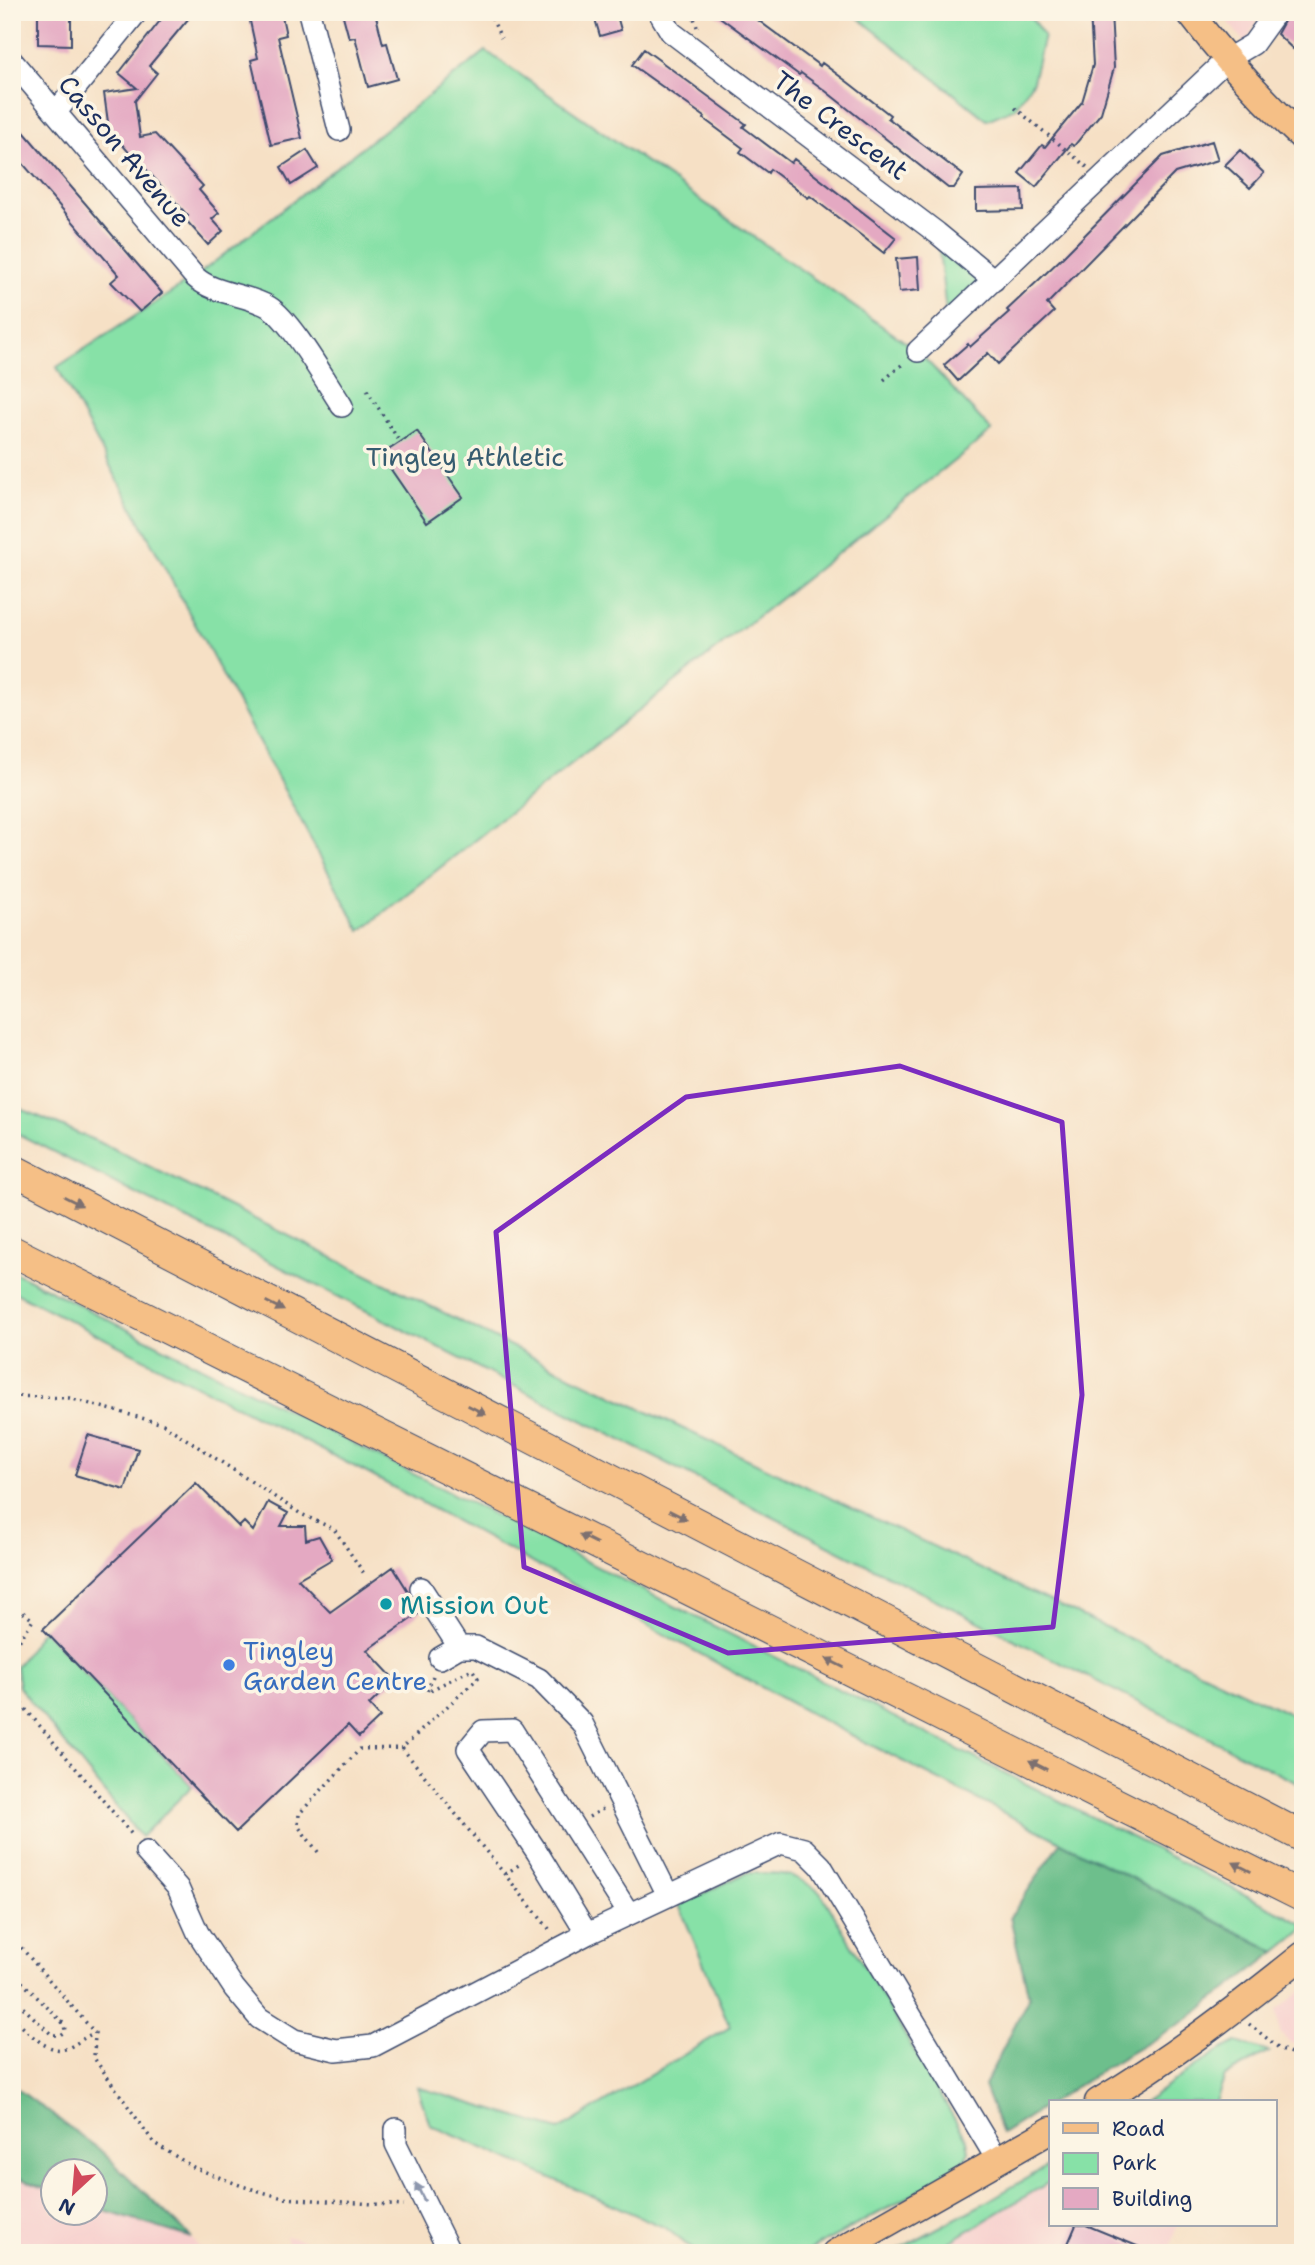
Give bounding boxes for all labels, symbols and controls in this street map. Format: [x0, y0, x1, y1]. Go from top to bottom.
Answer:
street label: The Crescent [766, 62, 916, 188]
street label: Casson Avenue [51, 67, 199, 235]
park label: Tingley Athletic [366, 439, 564, 474]
one-way arrow [63, 1195, 83, 1206]
one-way arrow [265, 1300, 285, 1311]
one-way arrow [467, 1404, 487, 1416]
one-way arrow [669, 1509, 689, 1521]
one-way arrow [578, 1534, 598, 1545]
place label: Mission Out [400, 1587, 549, 1622]
marker: Mission Out [378, 1596, 394, 1612]
place label: Tingley Garden Centre [243, 1633, 427, 1698]
marker: Tingley Garden Centre [221, 1657, 237, 1673]
one-way arrow [825, 1658, 845, 1669]
one-way arrow [1028, 1759, 1048, 1770]
one-way arrow [1232, 1861, 1252, 1872]
legend [1049, 2100, 1276, 2226]
text: Road [1112, 2115, 1165, 2143]
text: Park [1112, 2149, 1157, 2177]
north arrow [38, 2156, 108, 2226]
one-way arrow [414, 2182, 425, 2202]
text: Building [1112, 2185, 1192, 2213]
text: N [55, 2192, 79, 2221]

